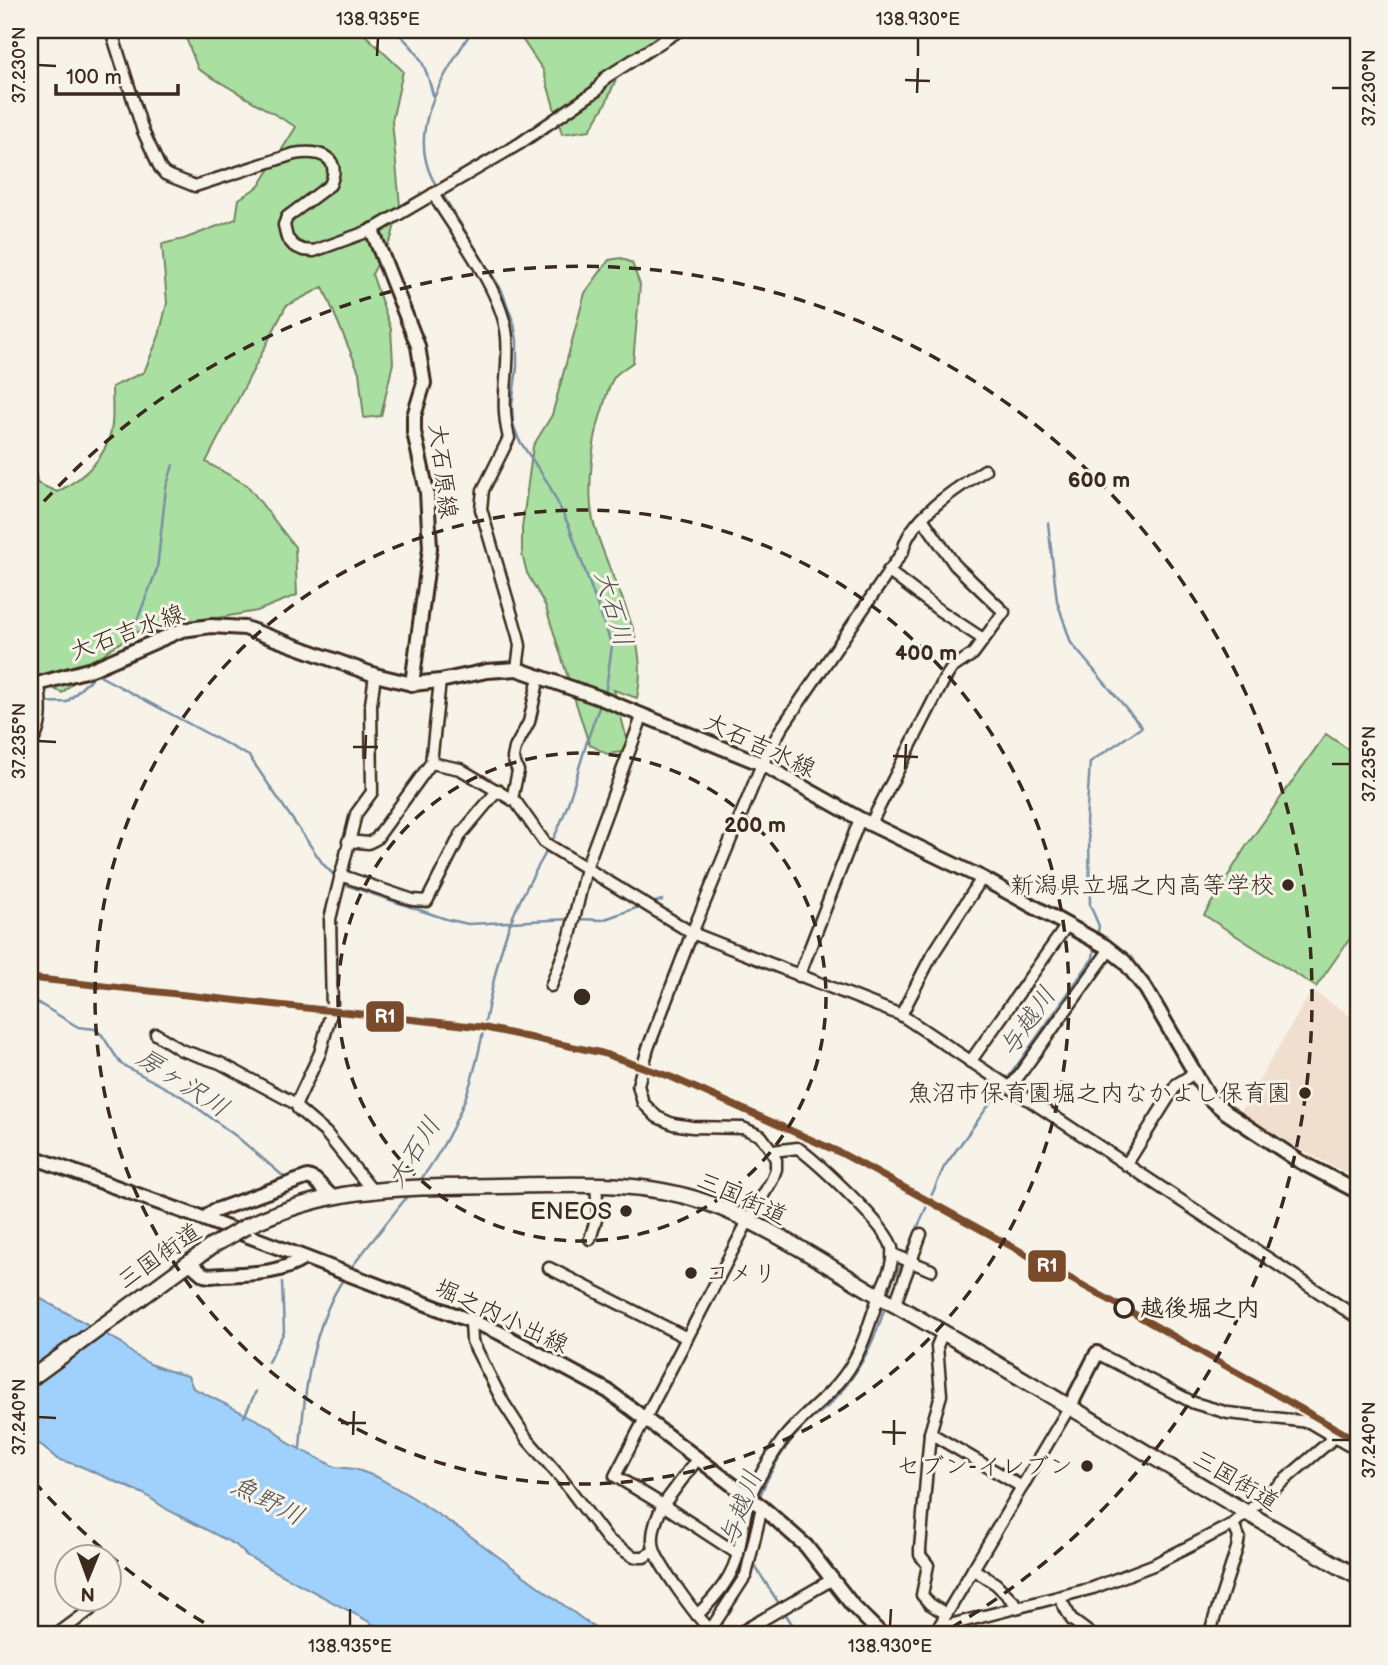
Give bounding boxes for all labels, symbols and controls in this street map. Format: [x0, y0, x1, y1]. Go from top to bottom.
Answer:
text: 138.935°E [336, 9, 420, 30]
text: 138.930°E [876, 9, 960, 30]
text: 37.230°N [9, 26, 30, 104]
text: 37.230°N [1359, 49, 1380, 127]
scale bar [56, 52, 178, 96]
text: 100 m [66, 65, 122, 90]
street label: 大石原線 [422, 422, 463, 520]
text: 600 m [1068, 468, 1130, 493]
water label: 大石川 [587, 567, 638, 650]
street label: 大石吉水線 [66, 598, 189, 667]
text: 400 m [895, 641, 957, 666]
text: 37.235°N [9, 703, 30, 779]
street label: 大石吉水線 [699, 707, 820, 784]
text: 37.235°N [1359, 726, 1380, 802]
text: 200 m [724, 813, 786, 838]
place label: 新潟県立堀之内高等学校 [1010, 871, 1274, 900]
marker: 新潟県立堀之内高等学校 [1280, 877, 1296, 893]
water label: 与越川 [993, 981, 1063, 1063]
centre of rings [570, 985, 594, 1009]
line badge: R1 [365, 1000, 405, 1033]
text: R1 [374, 1006, 396, 1029]
water label: 房ヶ沢川 [130, 1042, 234, 1125]
place label: 魚沼市保育園堀之内なかよし保育園 [908, 1079, 1291, 1108]
marker: 魚沼市保育園堀之内なかよし保育園 [1297, 1085, 1313, 1101]
water label: 大石川 [380, 1112, 448, 1194]
street label: 三国街道 [692, 1166, 792, 1231]
place label: ENEOS [530, 1197, 612, 1226]
marker: ENEOS [618, 1203, 634, 1219]
street label: 三国街道 [112, 1217, 207, 1296]
line badge: R1 [1027, 1249, 1067, 1283]
text: R1 [1036, 1255, 1058, 1278]
place label: コメリ [705, 1259, 777, 1288]
marker: コメリ [683, 1265, 699, 1281]
street label: 堀之内小出線 [430, 1273, 573, 1360]
place label: 越後堀之内 [1140, 1294, 1260, 1323]
marker: 越後堀之内 [1114, 1298, 1134, 1318]
text: 37.240°N [9, 1378, 30, 1456]
text: 37.240°N [1359, 1401, 1380, 1479]
street label: 三国街道 [1187, 1443, 1284, 1518]
place label: セブン-イレブン [896, 1452, 1073, 1481]
marker: セブン-イレブン [1079, 1458, 1095, 1474]
water label: 与越川 [714, 1467, 769, 1550]
water label: 魚野川 [226, 1470, 309, 1533]
north arrow [52, 1542, 122, 1612]
text: N [80, 1582, 95, 1605]
text: 138.935°E [308, 1636, 392, 1657]
text: 138.930°E [848, 1636, 932, 1657]

